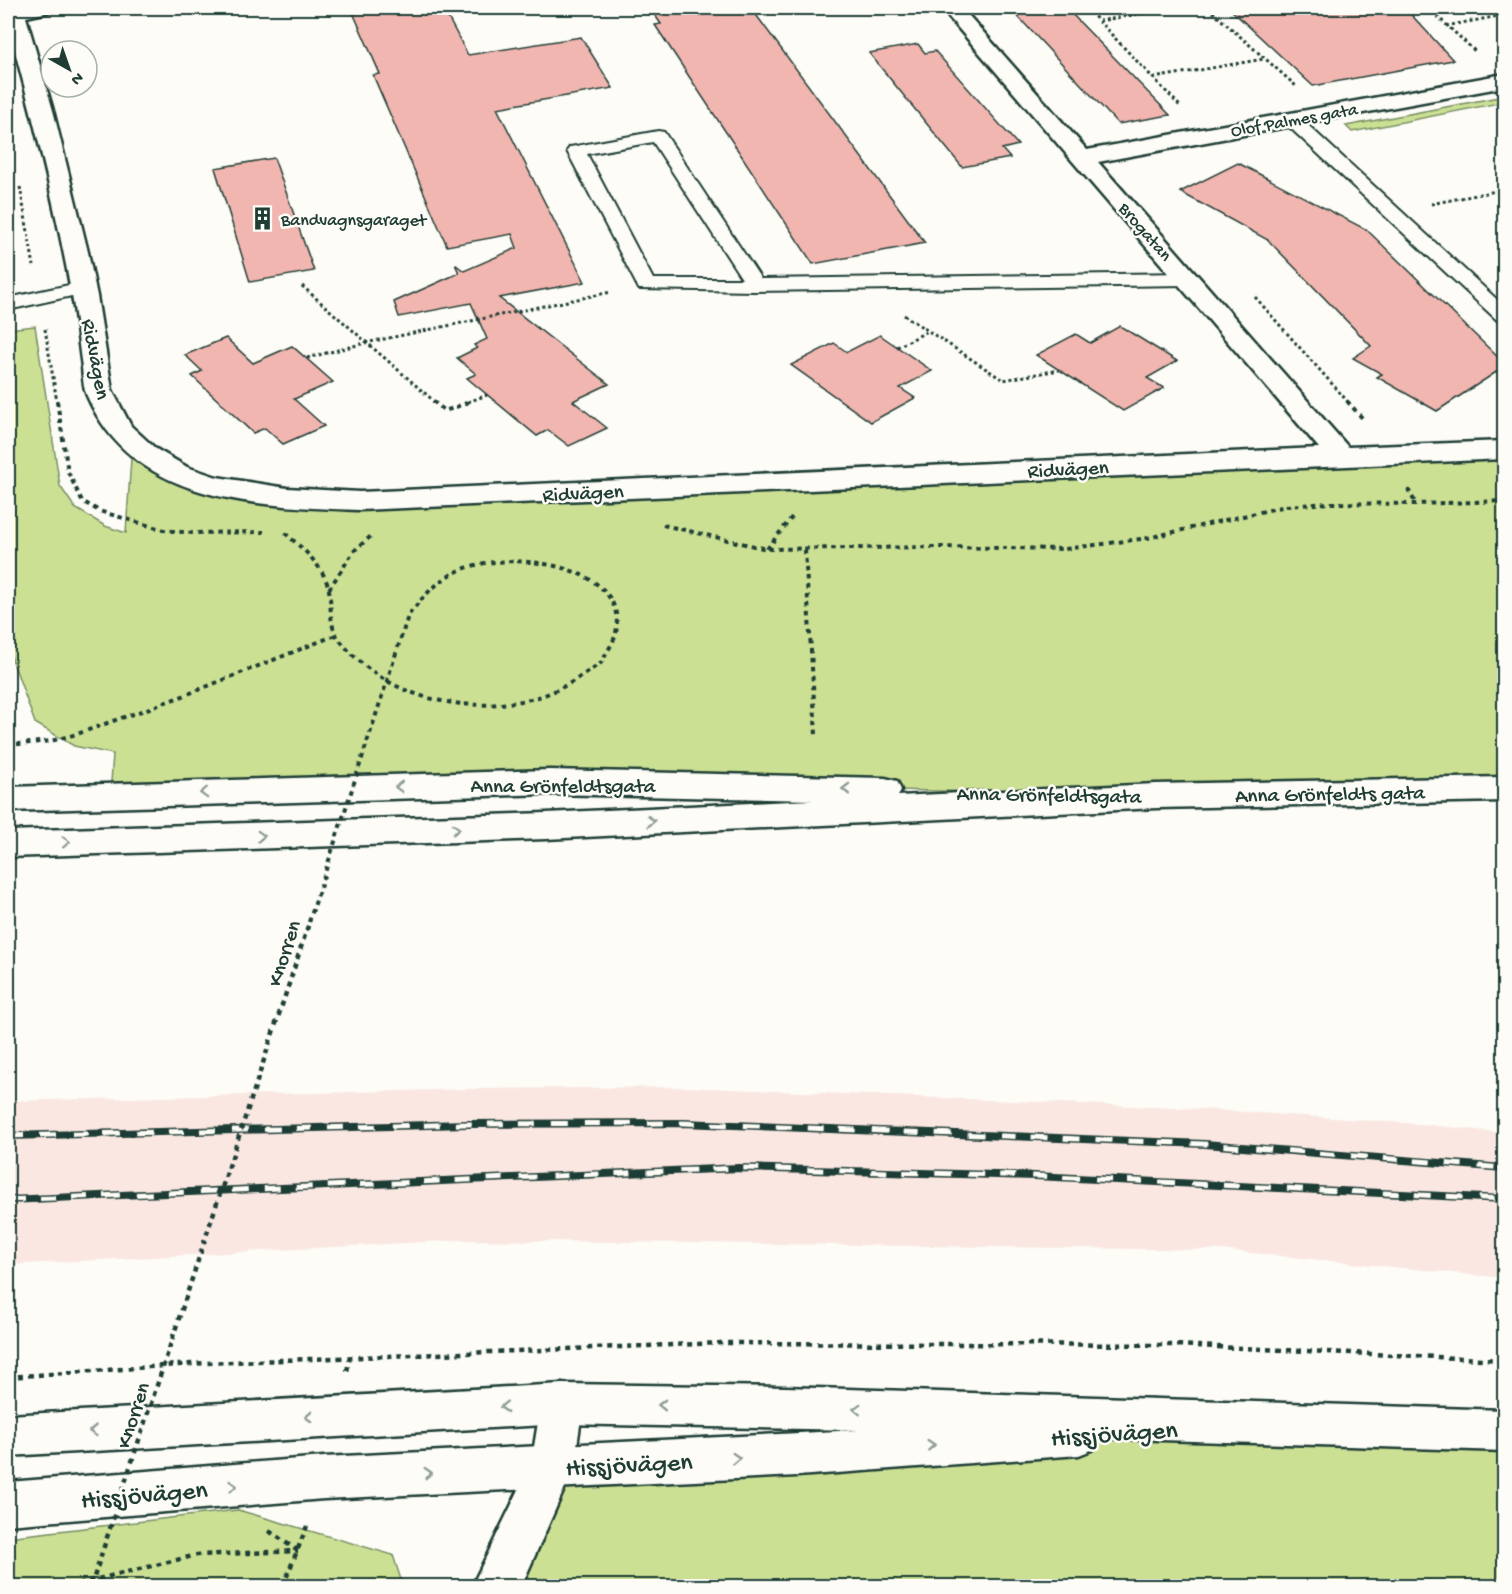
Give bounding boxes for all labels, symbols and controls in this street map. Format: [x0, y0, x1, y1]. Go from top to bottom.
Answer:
north arrow [39, 39, 99, 99]
text: N [66, 67, 87, 89]
street label: Olof Palmes gata [1229, 100, 1360, 143]
street label: Brogatan [1112, 198, 1176, 267]
building icon: Bandvagnsgaraget [250, 206, 276, 232]
place label: Bandvagnsgaraget [280, 211, 428, 232]
street label: Ridvägen [74, 317, 114, 402]
street label: Ridvägen [1027, 457, 1110, 486]
street label: Ridvägen [542, 481, 625, 510]
street label: Anna Grönfeldtsgata [471, 776, 657, 801]
one-way arrow [395, 780, 404, 793]
street label: Anna Grönfeldts gata [1235, 782, 1427, 811]
one-way arrow [841, 783, 850, 795]
street label: Anna Grönfeldtsgata [956, 783, 1143, 812]
one-way arrow [200, 786, 209, 799]
one-way arrow [646, 815, 655, 828]
one-way arrow [451, 823, 460, 836]
one-way arrow [256, 829, 265, 842]
one-way arrow [61, 835, 70, 848]
street label: Knorren [264, 918, 309, 990]
street label: Knorren [113, 1380, 158, 1452]
one-way arrow [657, 1399, 666, 1411]
one-way arrow [499, 1400, 508, 1413]
one-way arrow [852, 1403, 861, 1415]
one-way arrow [304, 1410, 314, 1423]
street label: Hissjövägen [1050, 1417, 1179, 1456]
one-way arrow [89, 1424, 98, 1437]
one-way arrow [926, 1439, 935, 1452]
street label: Hissjövägen [565, 1449, 694, 1486]
one-way arrow [732, 1451, 741, 1464]
one-way arrow [423, 1467, 432, 1480]
street label: Hissjövägen [80, 1476, 210, 1518]
one-way arrow [229, 1480, 238, 1493]

